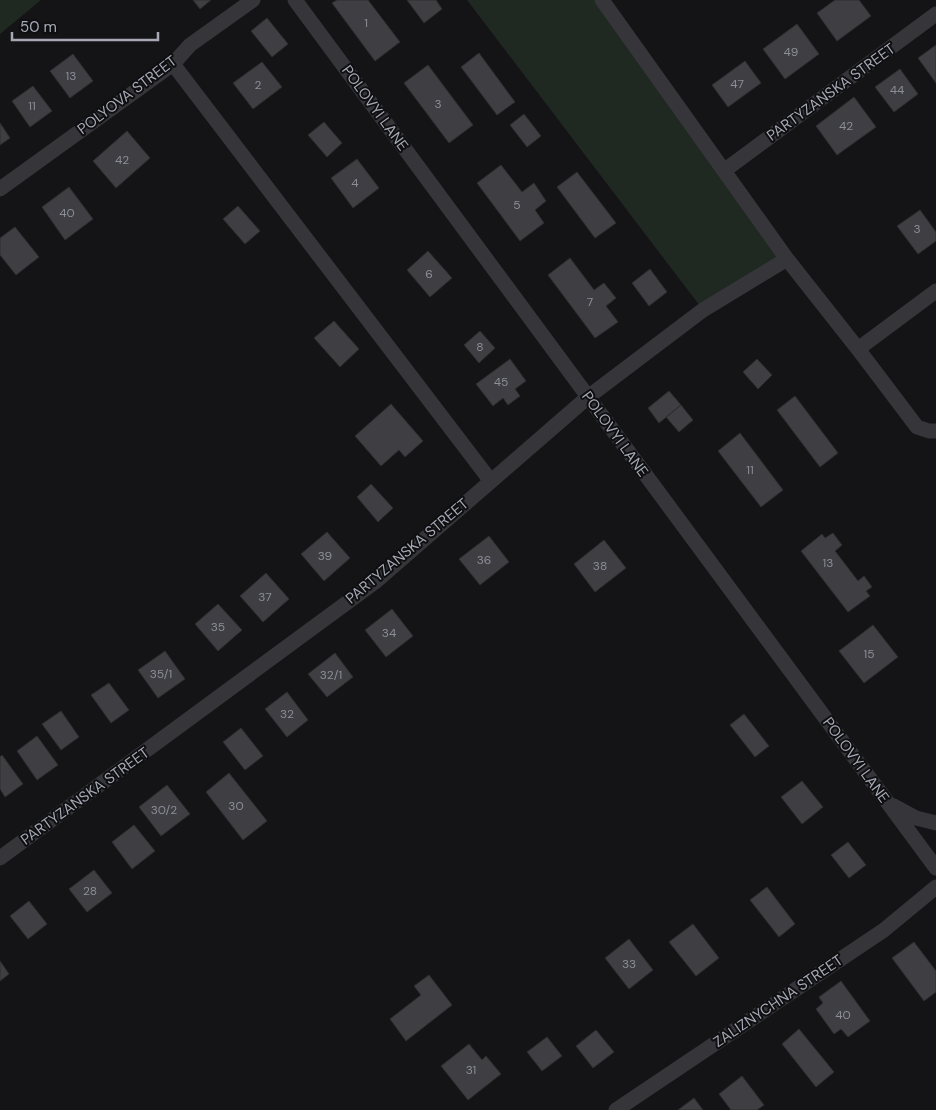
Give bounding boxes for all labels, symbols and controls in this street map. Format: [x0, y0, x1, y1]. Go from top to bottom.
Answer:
scale bar [12, 10, 159, 42]
house number: 1 [364, 15, 368, 31]
text: 50 m [20, 17, 57, 37]
street label: PARTYZANSKA STREET [763, 39, 899, 145]
house number: 49 [784, 44, 798, 60]
street label: POLYOVA STREET [73, 51, 181, 139]
street label: POLOVYI LANE [337, 61, 413, 155]
house number: 13 [66, 68, 76, 84]
house number: 47 [730, 76, 744, 92]
house number: 2 [255, 77, 262, 93]
house number: 44 [890, 82, 904, 98]
house number: 3 [434, 96, 442, 112]
house number: 11 [28, 98, 36, 114]
house number: 42 [839, 118, 853, 134]
house number: 42 [115, 152, 129, 168]
house number: 4 [351, 175, 359, 191]
house number: 5 [513, 197, 521, 213]
house number: 40 [59, 205, 75, 221]
house number: 3 [913, 221, 921, 237]
house number: 6 [425, 266, 433, 282]
house number: 7 [587, 294, 593, 310]
house number: 8 [476, 339, 484, 355]
house number: 45 [494, 374, 508, 390]
street label: POLOVYI LANE [577, 387, 653, 481]
house number: 11 [746, 462, 754, 478]
street label: PARTYZANSKA STREET [341, 494, 473, 608]
house number: 39 [318, 548, 332, 564]
house number: 36 [477, 552, 491, 568]
house number: 13 [823, 555, 833, 571]
house number: 38 [593, 558, 607, 574]
house number: 37 [258, 589, 272, 605]
house number: 35 [211, 619, 225, 635]
house number: 34 [382, 625, 396, 641]
house number: 15 [863, 646, 875, 662]
house number: 35/1 [150, 666, 172, 682]
house number: 32/1 [320, 667, 342, 683]
house number: 32 [280, 706, 294, 722]
street label: POLOVYI LANE [818, 713, 894, 807]
street label: PARTYZANSKA STREET [17, 743, 153, 849]
house number: 30 [228, 798, 244, 814]
house number: 30/2 [151, 802, 177, 818]
house number: 28 [83, 883, 97, 899]
street label: ZALIZNYCHNA STREET [709, 950, 847, 1052]
house number: 33 [622, 956, 636, 972]
house number: 40 [835, 1007, 851, 1023]
house number: 31 [466, 1062, 476, 1078]

